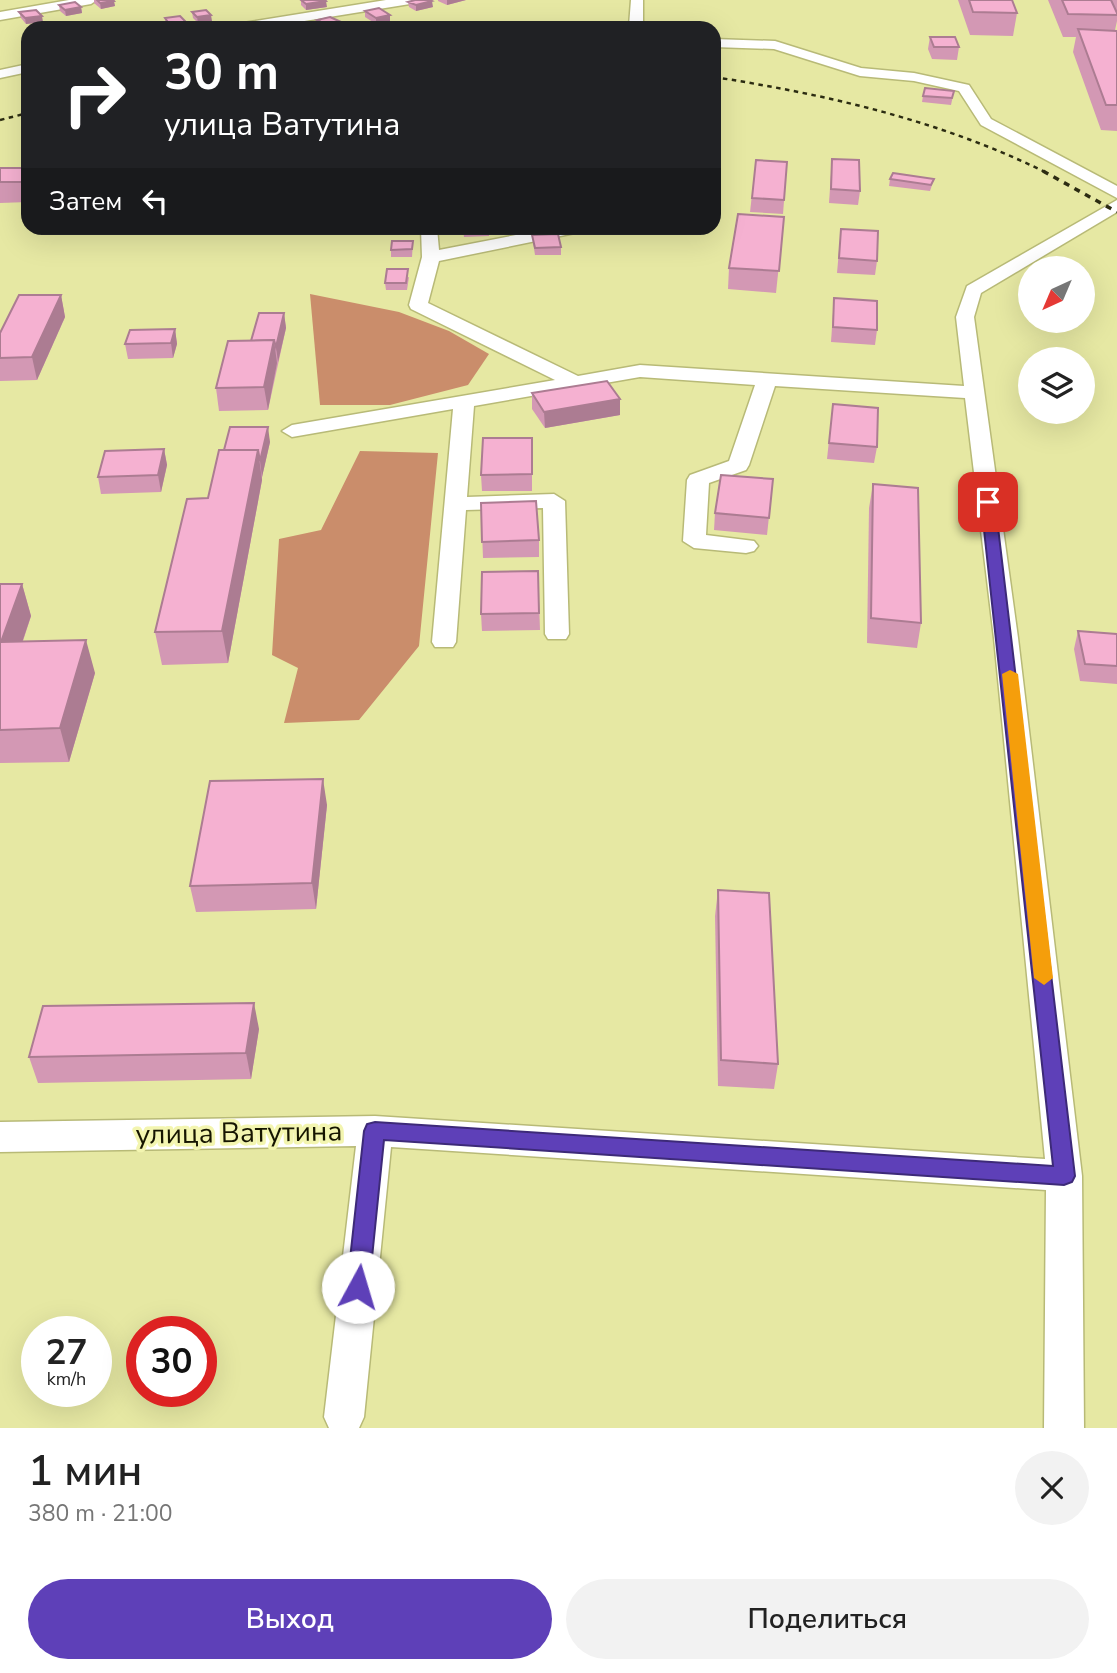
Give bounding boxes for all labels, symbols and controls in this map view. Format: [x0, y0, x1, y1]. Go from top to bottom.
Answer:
text: 30 m [164, 39, 279, 106]
icon: right [49, 49, 140, 140]
text: улица Ватутина [164, 103, 400, 146]
icon: left [136, 182, 174, 220]
text: Затем [49, 184, 122, 219]
north arrow [1018, 256, 1096, 332]
map controls [1018, 256, 1095, 424]
button: layers [1018, 347, 1095, 424]
pin [958, 472, 1018, 532]
icon: arrive [969, 483, 1007, 521]
street label: улица Ватутина [135, 1112, 343, 1154]
position arrow [321, 1250, 395, 1324]
speed limit sign: 30 [126, 1316, 217, 1407]
text: 27 [45, 1329, 88, 1376]
text: km/h [47, 1367, 86, 1391]
text: 1 мин [28, 1443, 142, 1500]
button: close [1015, 1451, 1089, 1525]
text: 380 m · 21:00 [28, 1498, 173, 1529]
button: Выход [28, 1579, 552, 1659]
button: Поделиться [566, 1579, 1089, 1659]

